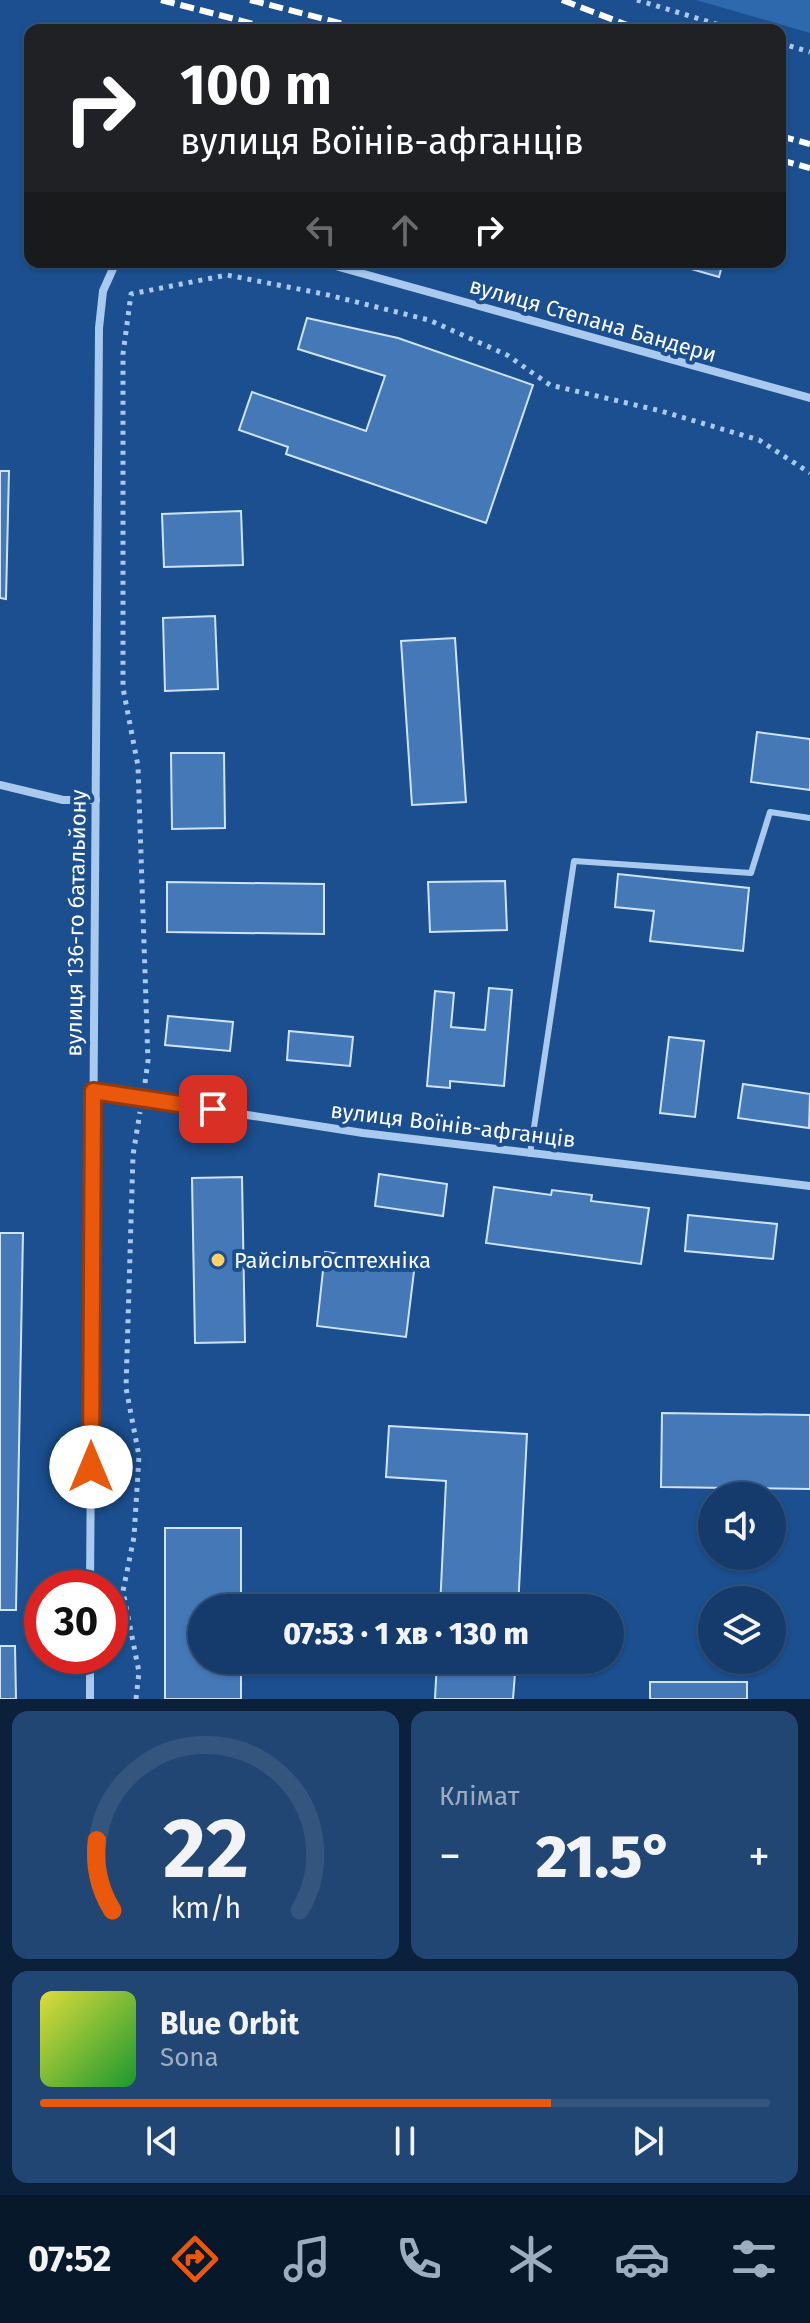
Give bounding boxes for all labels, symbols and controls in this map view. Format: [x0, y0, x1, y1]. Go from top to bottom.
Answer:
text: 100 m [180, 52, 332, 119]
icon: right [48, 56, 152, 160]
text: вулиця Воїнів-афганців [180, 120, 584, 164]
icon: left [299, 208, 343, 252]
icon: ahead [383, 208, 427, 252]
icon: right [467, 208, 511, 252]
street label: вулиця Степана Бандери [466, 272, 720, 368]
street label: вулиця 136-го батальйону [60, 789, 92, 1057]
pin [179, 1075, 247, 1143]
icon: arrive [191, 1087, 235, 1131]
street label: вулиця Воїнів-афганців [329, 1097, 577, 1153]
place label: Райсільгосптехніка [234, 1247, 431, 1274]
marker: Райсільгосптехніка [209, 1251, 227, 1269]
position arrow [49, 1425, 133, 1509]
map controls [698, 1482, 786, 1674]
button: sound [698, 1482, 786, 1570]
speed limit sign: 30 [24, 1570, 128, 1674]
button: layers [698, 1586, 786, 1674]
text: 07:53 · 1 хв · 130 m [283, 1616, 529, 1652]
text: Клімат [439, 1781, 519, 1812]
text: 22 [162, 1799, 249, 1899]
text: 21.5° [536, 1821, 673, 1893]
text: − [439, 1830, 461, 1883]
text: + [748, 1830, 770, 1883]
text: km/h [170, 1891, 241, 1926]
text: Blue Orbit [160, 2006, 299, 2042]
text: Sona [160, 2042, 219, 2073]
icon: previous [140, 2119, 184, 2163]
icon: pause [383, 2119, 427, 2163]
icon: next [626, 2119, 670, 2163]
icon: directions [167, 2231, 223, 2287]
icon: music [279, 2231, 335, 2287]
icon: phone [391, 2231, 447, 2287]
icon: climate [503, 2231, 559, 2287]
icon: car [614, 2231, 670, 2287]
icon: filters [726, 2231, 782, 2287]
text: 07:52 [28, 2237, 111, 2281]

